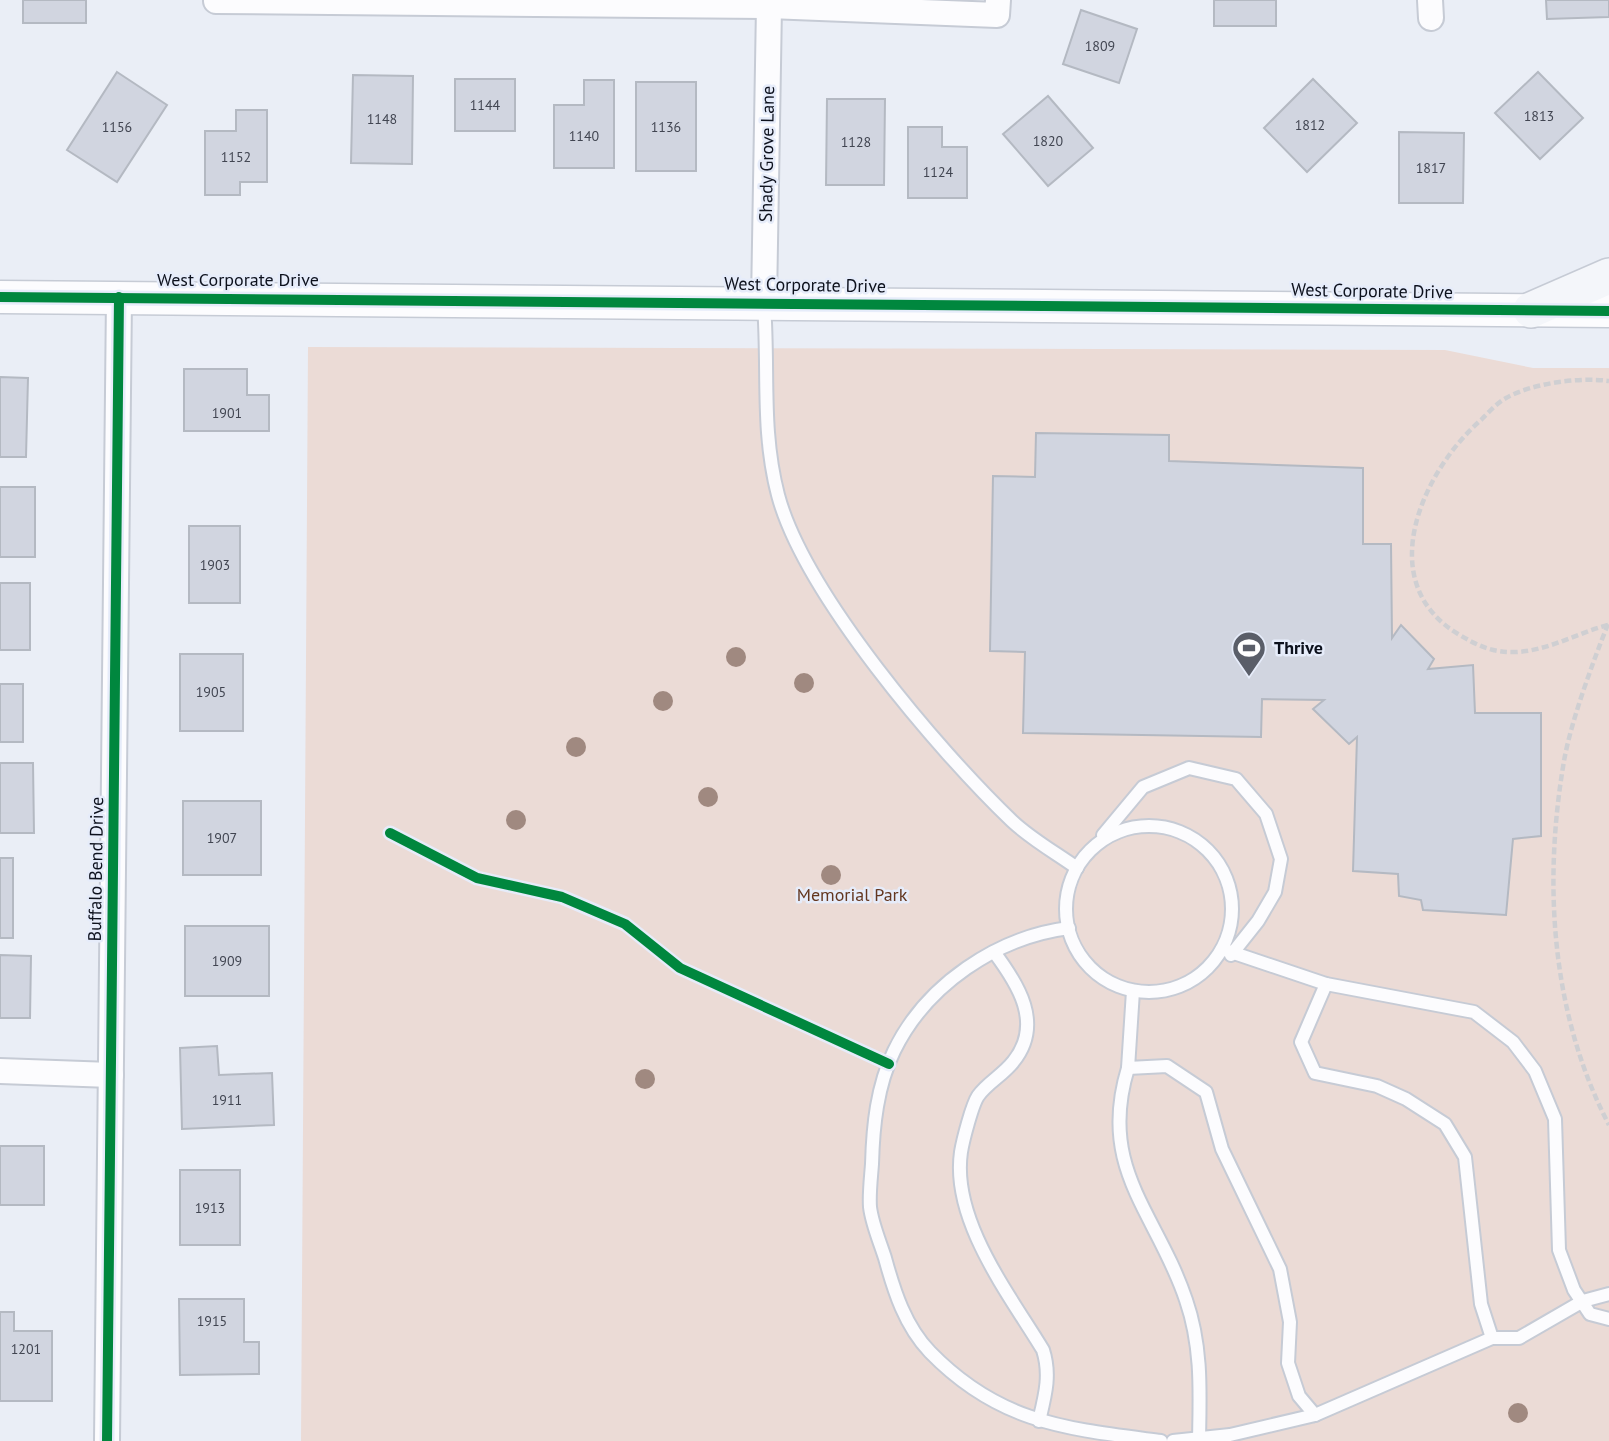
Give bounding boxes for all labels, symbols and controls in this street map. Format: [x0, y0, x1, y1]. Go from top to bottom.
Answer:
house number: 1809 [1085, 37, 1115, 55]
street label: Shady Grove Lane [754, 86, 779, 222]
house number: 1144 [470, 96, 501, 114]
house number: 1813 [1524, 107, 1554, 125]
house number: 1148 [367, 110, 397, 128]
house number: 1812 [1295, 116, 1325, 134]
house number: 1156 [102, 118, 132, 136]
house number: 1136 [651, 118, 681, 136]
house number: 1140 [569, 127, 600, 145]
house number: 1820 [1033, 132, 1064, 150]
house number: 1128 [841, 133, 871, 151]
house number: 1152 [221, 148, 251, 166]
house number: 1817 [1416, 159, 1446, 177]
house number: 1124 [923, 163, 954, 181]
street label: West Corporate Drive [157, 268, 319, 291]
street label: West Corporate Drive [724, 272, 886, 297]
street label: West Corporate Drive [1291, 278, 1453, 303]
house number: 1901 [212, 404, 242, 422]
house number: 1903 [200, 556, 230, 574]
sports icon: Thrive [1230, 629, 1268, 678]
place label: Thrive [1274, 636, 1323, 659]
house number: 1905 [196, 683, 226, 701]
street label: Buffalo Bend Drive [83, 796, 108, 942]
house number: 1907 [207, 829, 237, 847]
park label: Memorial Park [797, 883, 908, 906]
house number: 1909 [212, 952, 242, 970]
house number: 1911 [212, 1091, 242, 1109]
house number: 1913 [195, 1199, 225, 1217]
house number: 1915 [197, 1312, 227, 1330]
house number: 1201 [11, 1340, 41, 1358]

